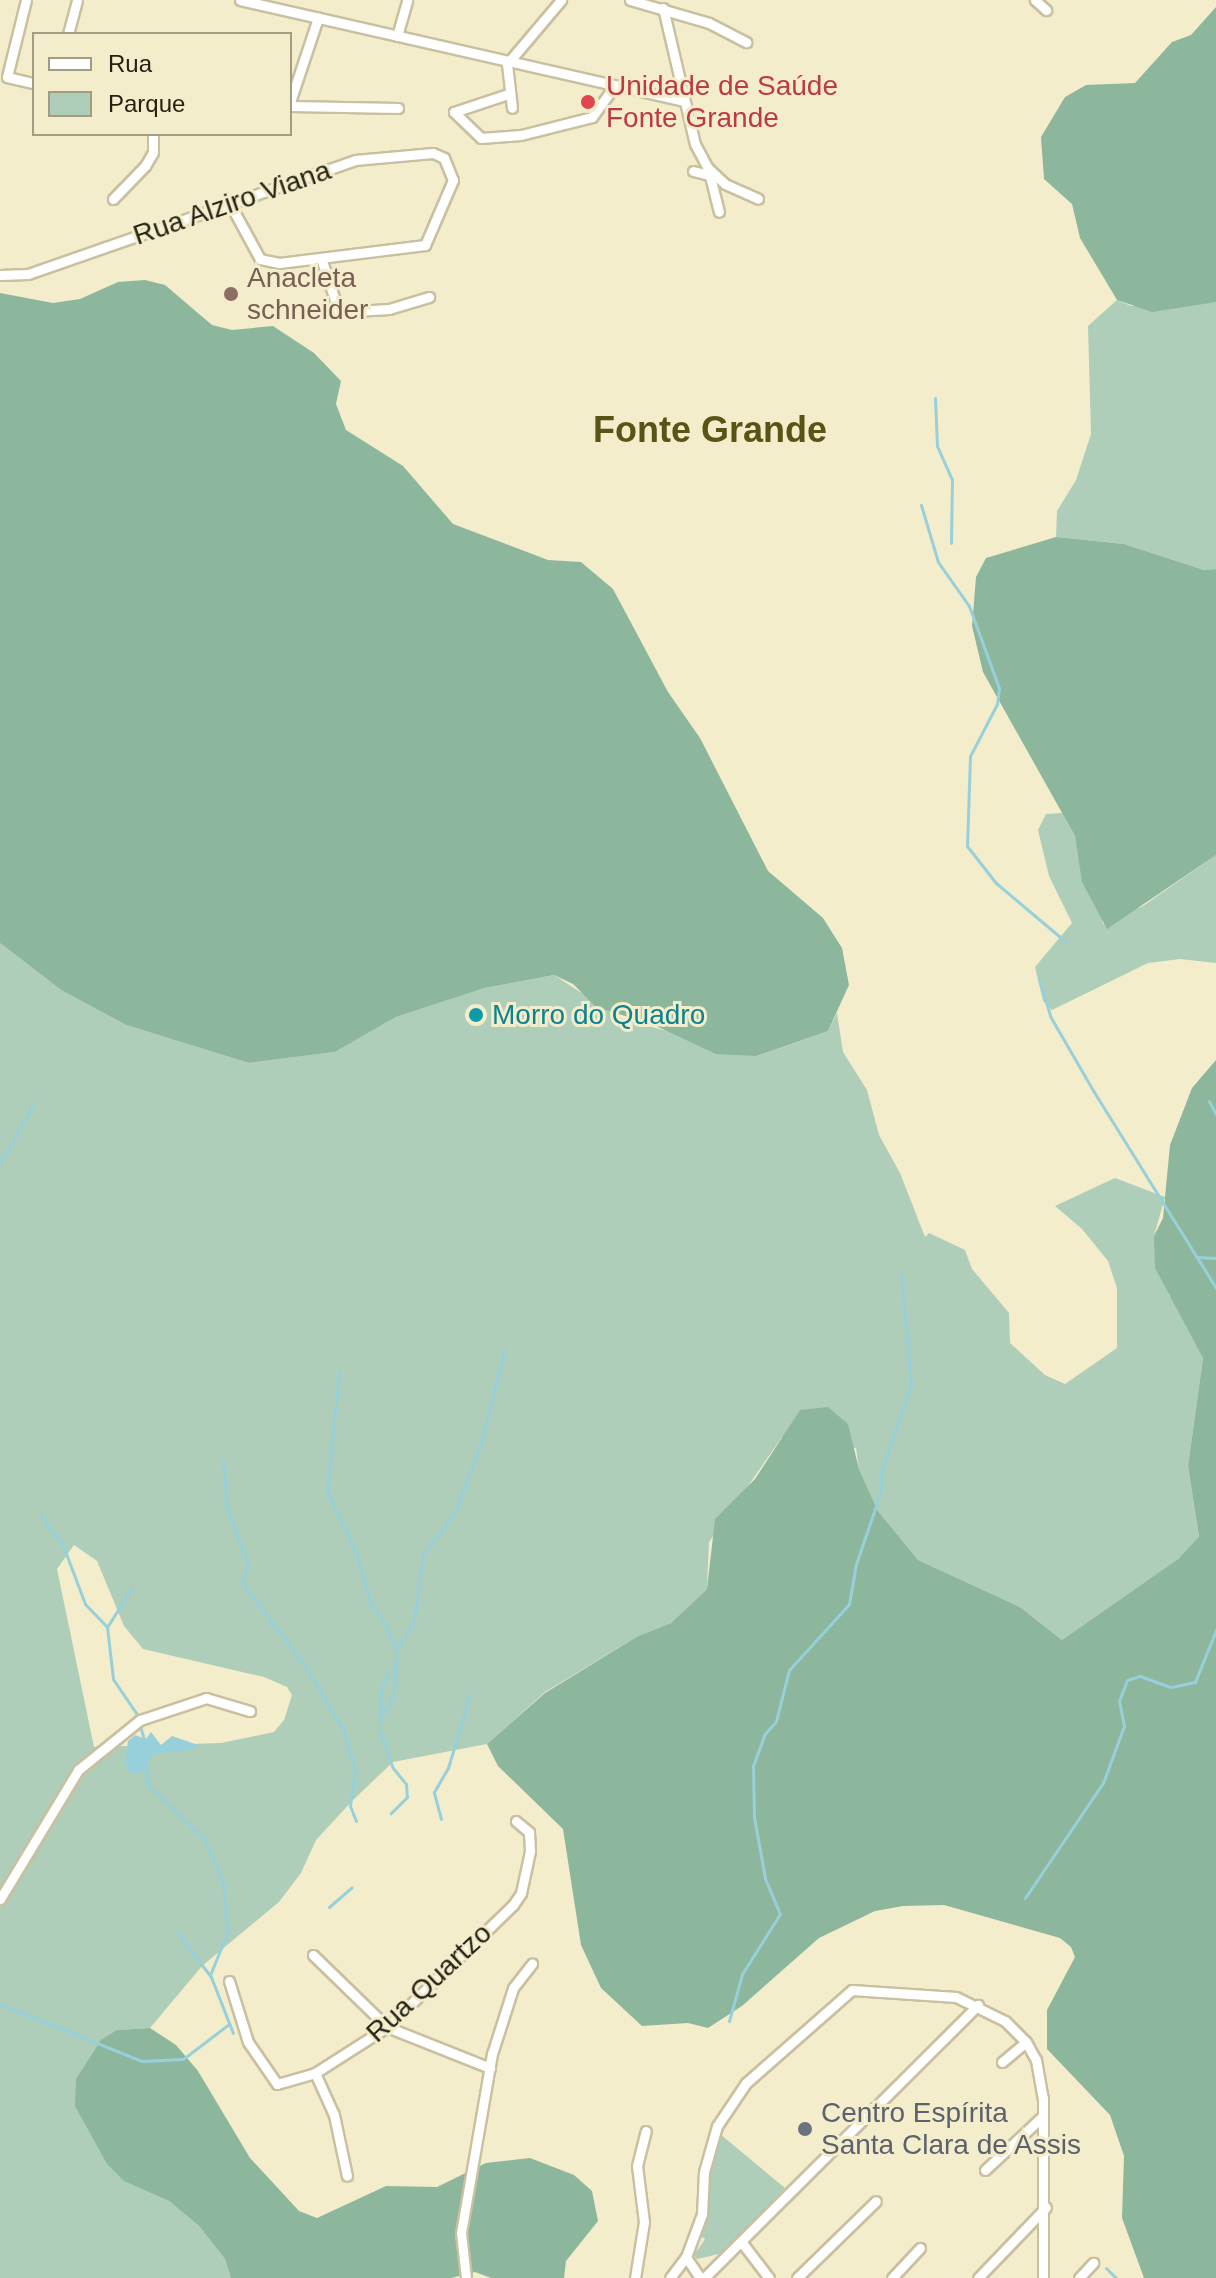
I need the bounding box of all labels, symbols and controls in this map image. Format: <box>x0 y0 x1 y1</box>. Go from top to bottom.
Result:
legend <box>32 32 292 136</box>
text: Rua <box>108 50 152 77</box>
place label: Unidade de Saúde Fonte Grande <box>606 69 838 135</box>
text: Parque <box>108 90 185 117</box>
marker: Unidade de Saúde Fonte Grande <box>577 91 599 113</box>
street label: Rua Alziro Viana <box>128 153 336 253</box>
place label: Anacleta schneider <box>247 261 368 327</box>
marker: Anacleta schneider <box>222 285 240 303</box>
district label: Fonte Grande <box>593 408 827 452</box>
place label: Morro do Quadro <box>492 998 705 1032</box>
marker: Morro do Quadro <box>467 1006 485 1024</box>
street label: Rua Quartzo <box>359 1917 499 2049</box>
place label: Centro Espírita Santa Clara de Assis <box>821 2096 1082 2162</box>
marker: Centro Espírita Santa Clara de Assis <box>796 2120 814 2138</box>

